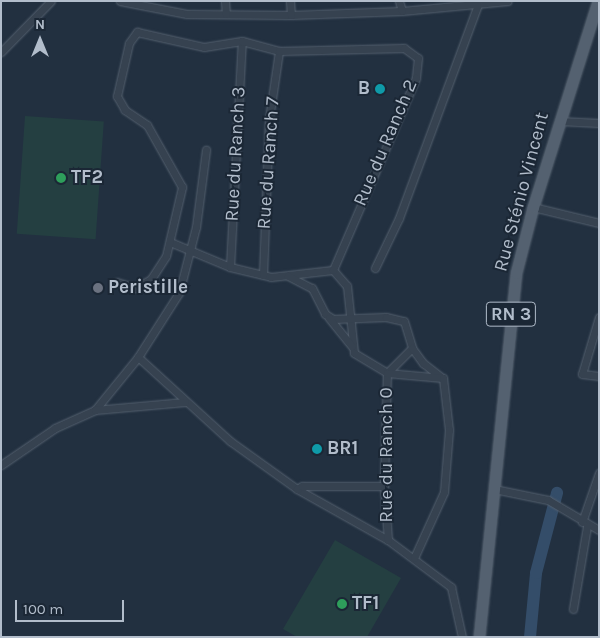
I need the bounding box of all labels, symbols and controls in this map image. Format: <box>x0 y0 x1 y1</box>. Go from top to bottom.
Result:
north arrow <box>15 15 65 65</box>
text: N <box>35 16 45 33</box>
street label: Rue du Ranch 2 <box>349 76 423 210</box>
place label: B <box>358 78 370 100</box>
marker: B <box>374 83 386 95</box>
street label: Rue du Ranch 3 <box>221 86 251 222</box>
street label: Rue du Ranch 7 <box>253 96 285 230</box>
street label: Rue Sténio Vincent <box>490 110 554 274</box>
place label: TF2 <box>71 167 103 189</box>
marker: TF2 <box>55 172 67 184</box>
place label: Peristille <box>108 277 188 299</box>
marker: Peristille <box>92 282 104 294</box>
road number: RN 3 <box>485 298 537 329</box>
street label: Rue du Ranch 0 <box>376 387 398 523</box>
place label: BR1 <box>327 438 358 460</box>
marker: BR1 <box>311 443 323 455</box>
scale bar <box>18 590 126 622</box>
place label: TF1 <box>352 593 379 615</box>
marker: TF1 <box>336 598 348 610</box>
text: 100 m <box>23 600 63 618</box>

